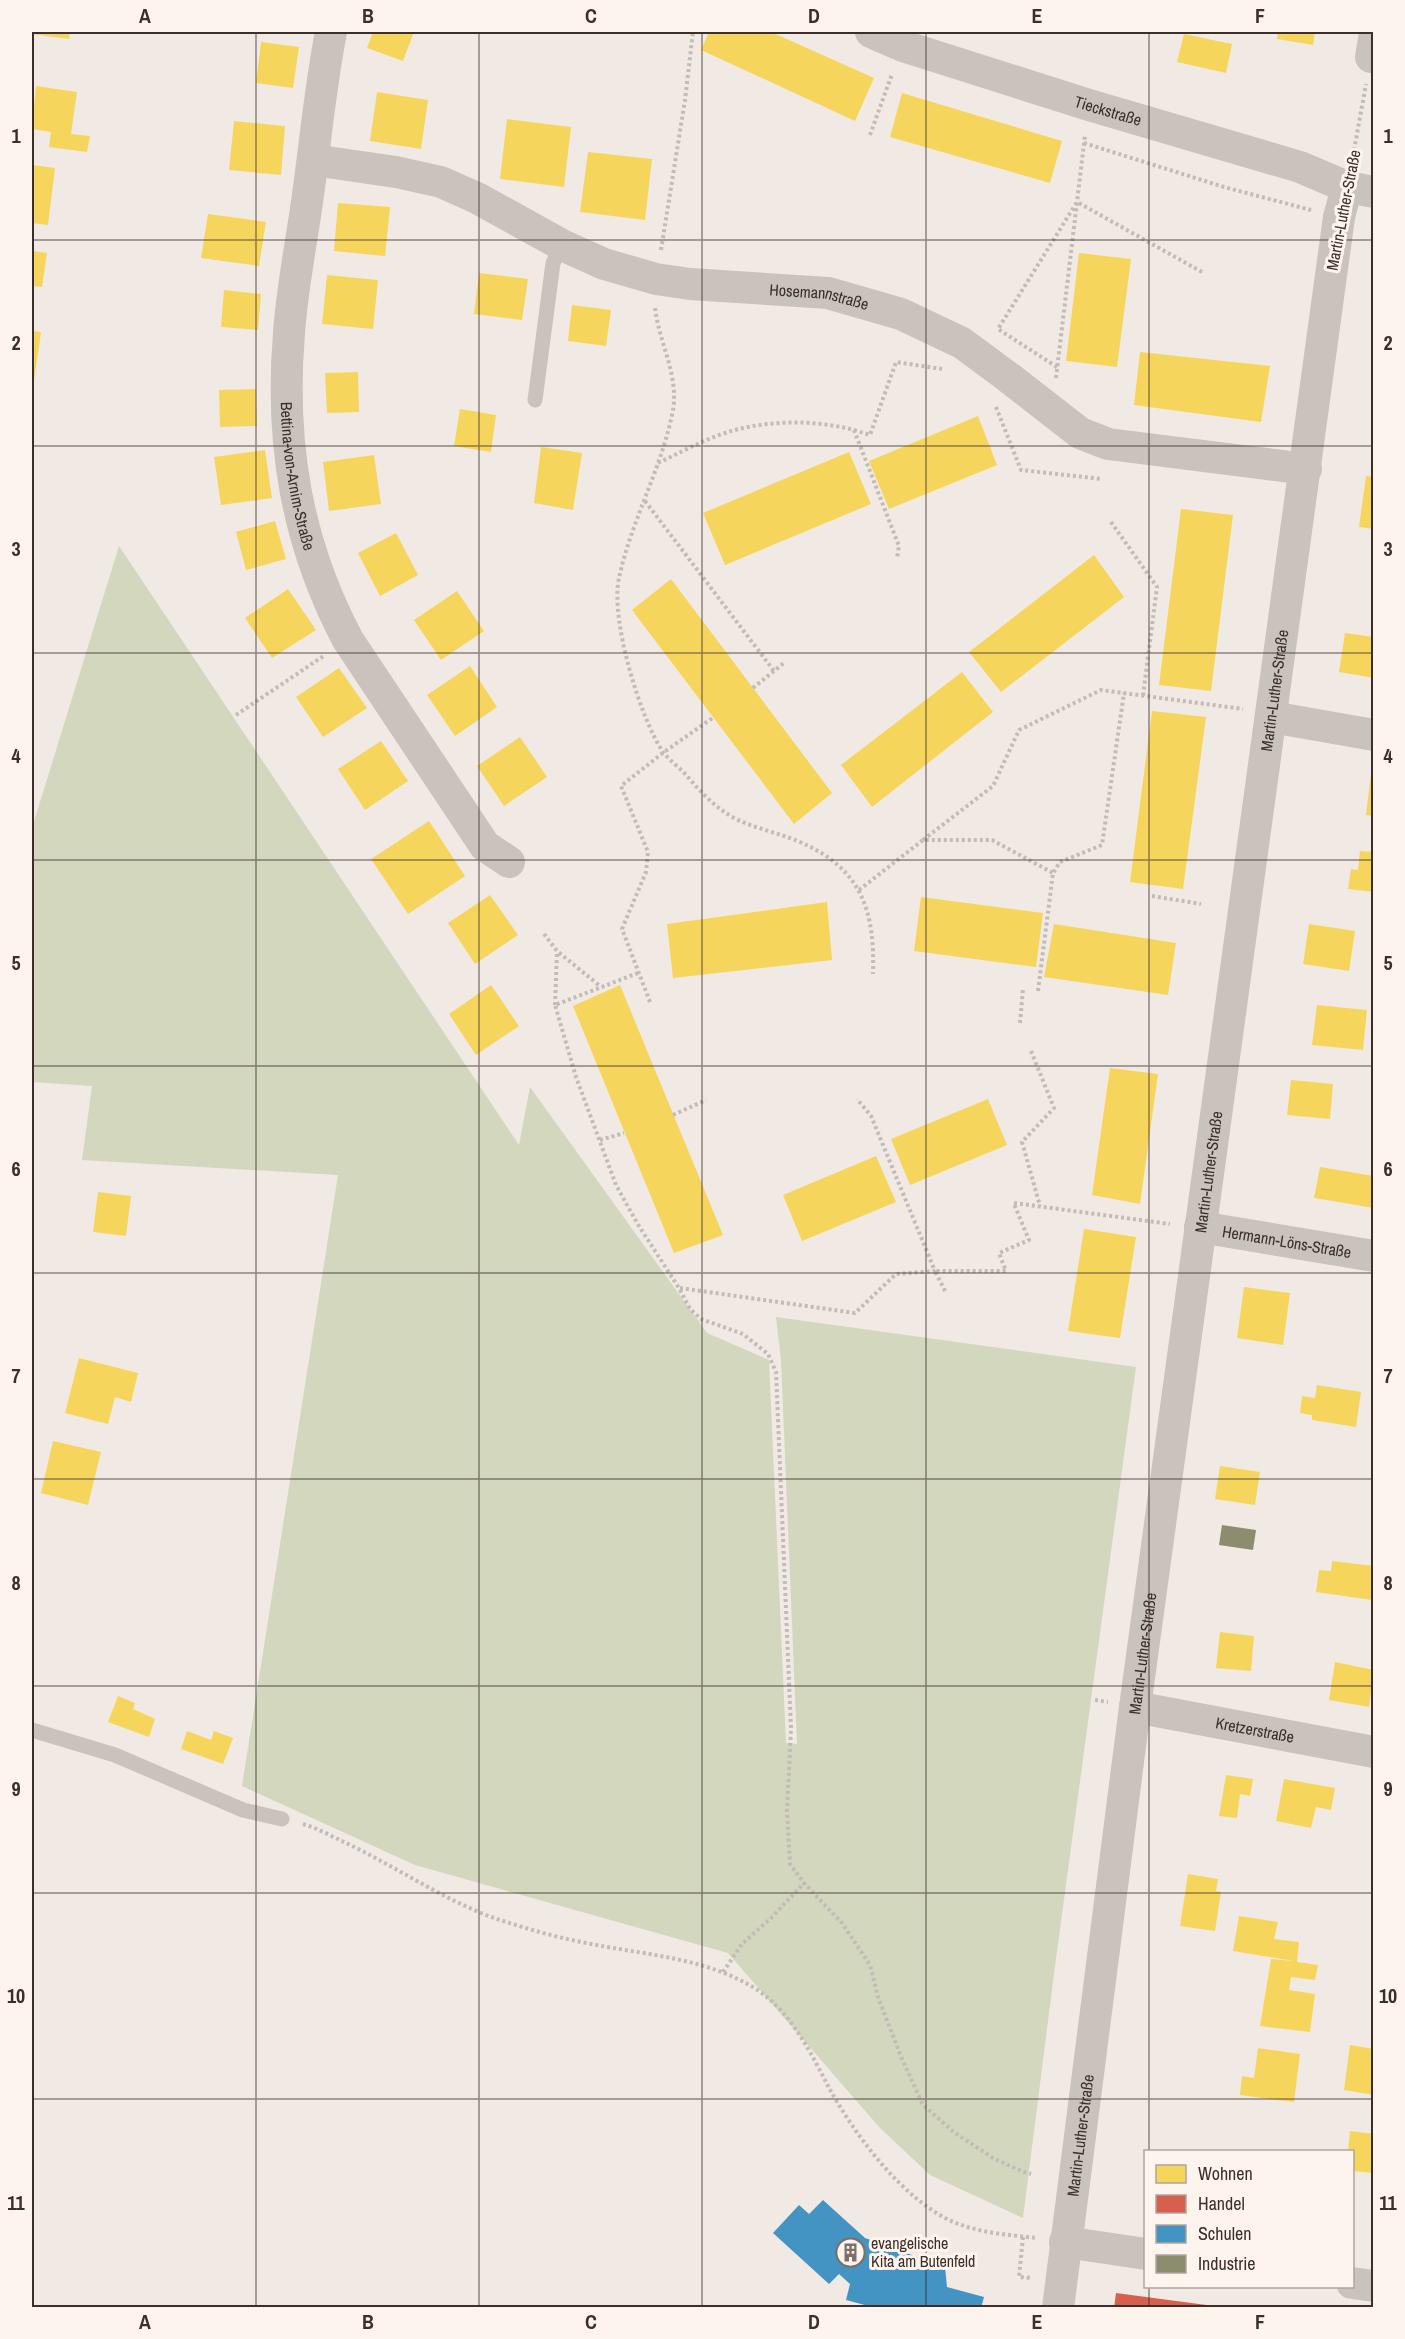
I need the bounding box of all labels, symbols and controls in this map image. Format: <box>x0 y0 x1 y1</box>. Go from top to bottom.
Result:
text: A <box>139 2 151 29</box>
text: B <box>362 2 374 29</box>
text: C <box>585 2 597 29</box>
text: D <box>808 2 820 29</box>
text: E <box>1032 2 1043 29</box>
text: F <box>1255 2 1265 29</box>
street label: Tieckstraße <box>1072 90 1144 131</box>
text: 1 <box>11 122 21 149</box>
text: 1 <box>1383 122 1393 149</box>
street label: Martin-Luther-Straße <box>1321 148 1365 272</box>
street label: Hosemannstraße <box>769 278 871 315</box>
text: 2 <box>11 329 21 356</box>
text: 2 <box>1383 329 1393 356</box>
street label: Bettina-von-Arnim-Straße <box>276 402 321 553</box>
text: 3 <box>11 535 21 562</box>
text: 3 <box>1383 535 1393 562</box>
street label: Martin-Luther-Straße <box>1255 628 1293 753</box>
text: 4 <box>11 742 21 769</box>
text: 4 <box>1383 742 1393 769</box>
text: 5 <box>11 949 21 976</box>
text: 5 <box>1383 949 1393 976</box>
street label: Martin-Luther-Straße <box>1189 1110 1227 1234</box>
text: 6 <box>11 1155 21 1182</box>
text: 6 <box>1383 1155 1393 1182</box>
street label: Hermann-Löns-Straße <box>1221 1220 1353 1263</box>
text: 7 <box>11 1362 21 1389</box>
text: 7 <box>1383 1362 1393 1389</box>
text: 8 <box>11 1569 21 1596</box>
text: 8 <box>1383 1569 1393 1596</box>
street label: Martin-Luther-Straße <box>1123 1591 1162 1716</box>
street label: Kretzerstraße <box>1214 1711 1296 1748</box>
text: 9 <box>11 1775 21 1802</box>
text: 9 <box>1383 1775 1393 1802</box>
text: 10 <box>7 1982 25 2009</box>
text: 10 <box>1379 1982 1397 2009</box>
street label: Martin-Luther-Straße <box>1061 2073 1099 2198</box>
legend <box>1144 2150 1354 2288</box>
text: Wohnen <box>1198 2161 1253 2186</box>
text: 11 <box>7 2189 26 2216</box>
text: 11 <box>1379 2189 1398 2216</box>
text: Handel <box>1198 2191 1245 2216</box>
text: Schulen <box>1198 2221 1251 2246</box>
place label: evangelische Kita am Butenfeld <box>871 2232 975 2272</box>
building icon: evangelische Kita am Butenfeld <box>834 2236 866 2268</box>
text: Industrie <box>1198 2251 1255 2276</box>
text: A <box>139 2308 151 2335</box>
text: B <box>362 2308 374 2335</box>
text: C <box>585 2308 597 2335</box>
text: D <box>808 2308 820 2335</box>
text: E <box>1032 2308 1043 2335</box>
text: F <box>1255 2308 1265 2335</box>

